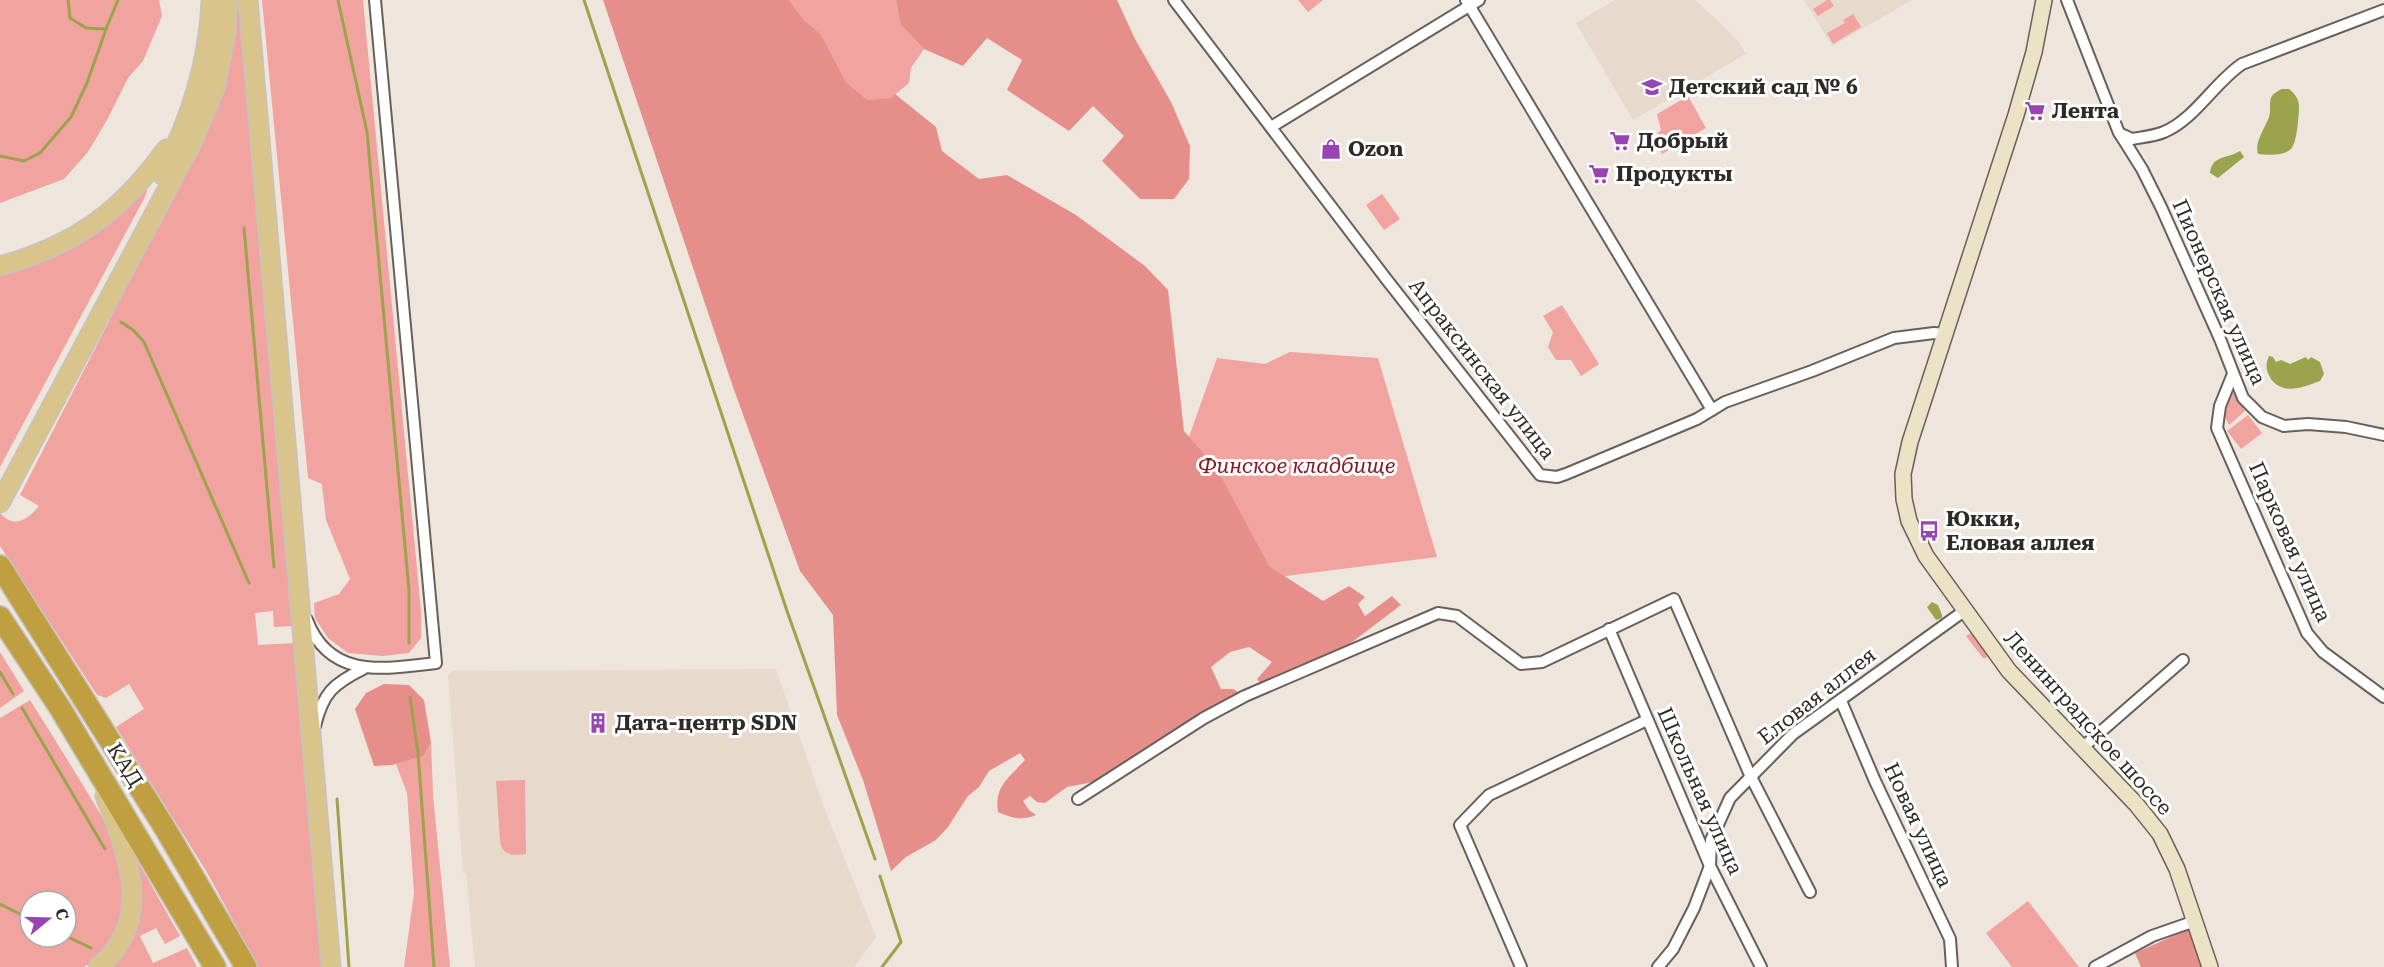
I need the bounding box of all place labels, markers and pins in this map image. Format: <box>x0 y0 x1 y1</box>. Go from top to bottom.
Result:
school or university icon: Детский сад № 6 <box>1640 75 1664 99</box>
place label: Детский сад № 6 <box>1669 75 1858 99</box>
supermarket icon: Лента <box>2023 99 2047 123</box>
place label: Лента <box>2052 99 2120 123</box>
supermarket icon: Добрый <box>1608 129 1632 153</box>
place label: Добрый <box>1637 129 1728 153</box>
shop icon: Ozon <box>1319 137 1343 161</box>
place label: Ozon <box>1348 137 1403 161</box>
supermarket icon: Продукты <box>1587 162 1611 186</box>
place label: Продукты <box>1616 162 1732 186</box>
place label: Юкки, Еловая аллея <box>1946 507 2094 555</box>
bus stop icon: Юкки, Еловая аллея <box>1917 519 1941 543</box>
building icon: Дата-центр SDN <box>586 711 610 735</box>
place label: Дата-центр SDN <box>615 711 797 735</box>

